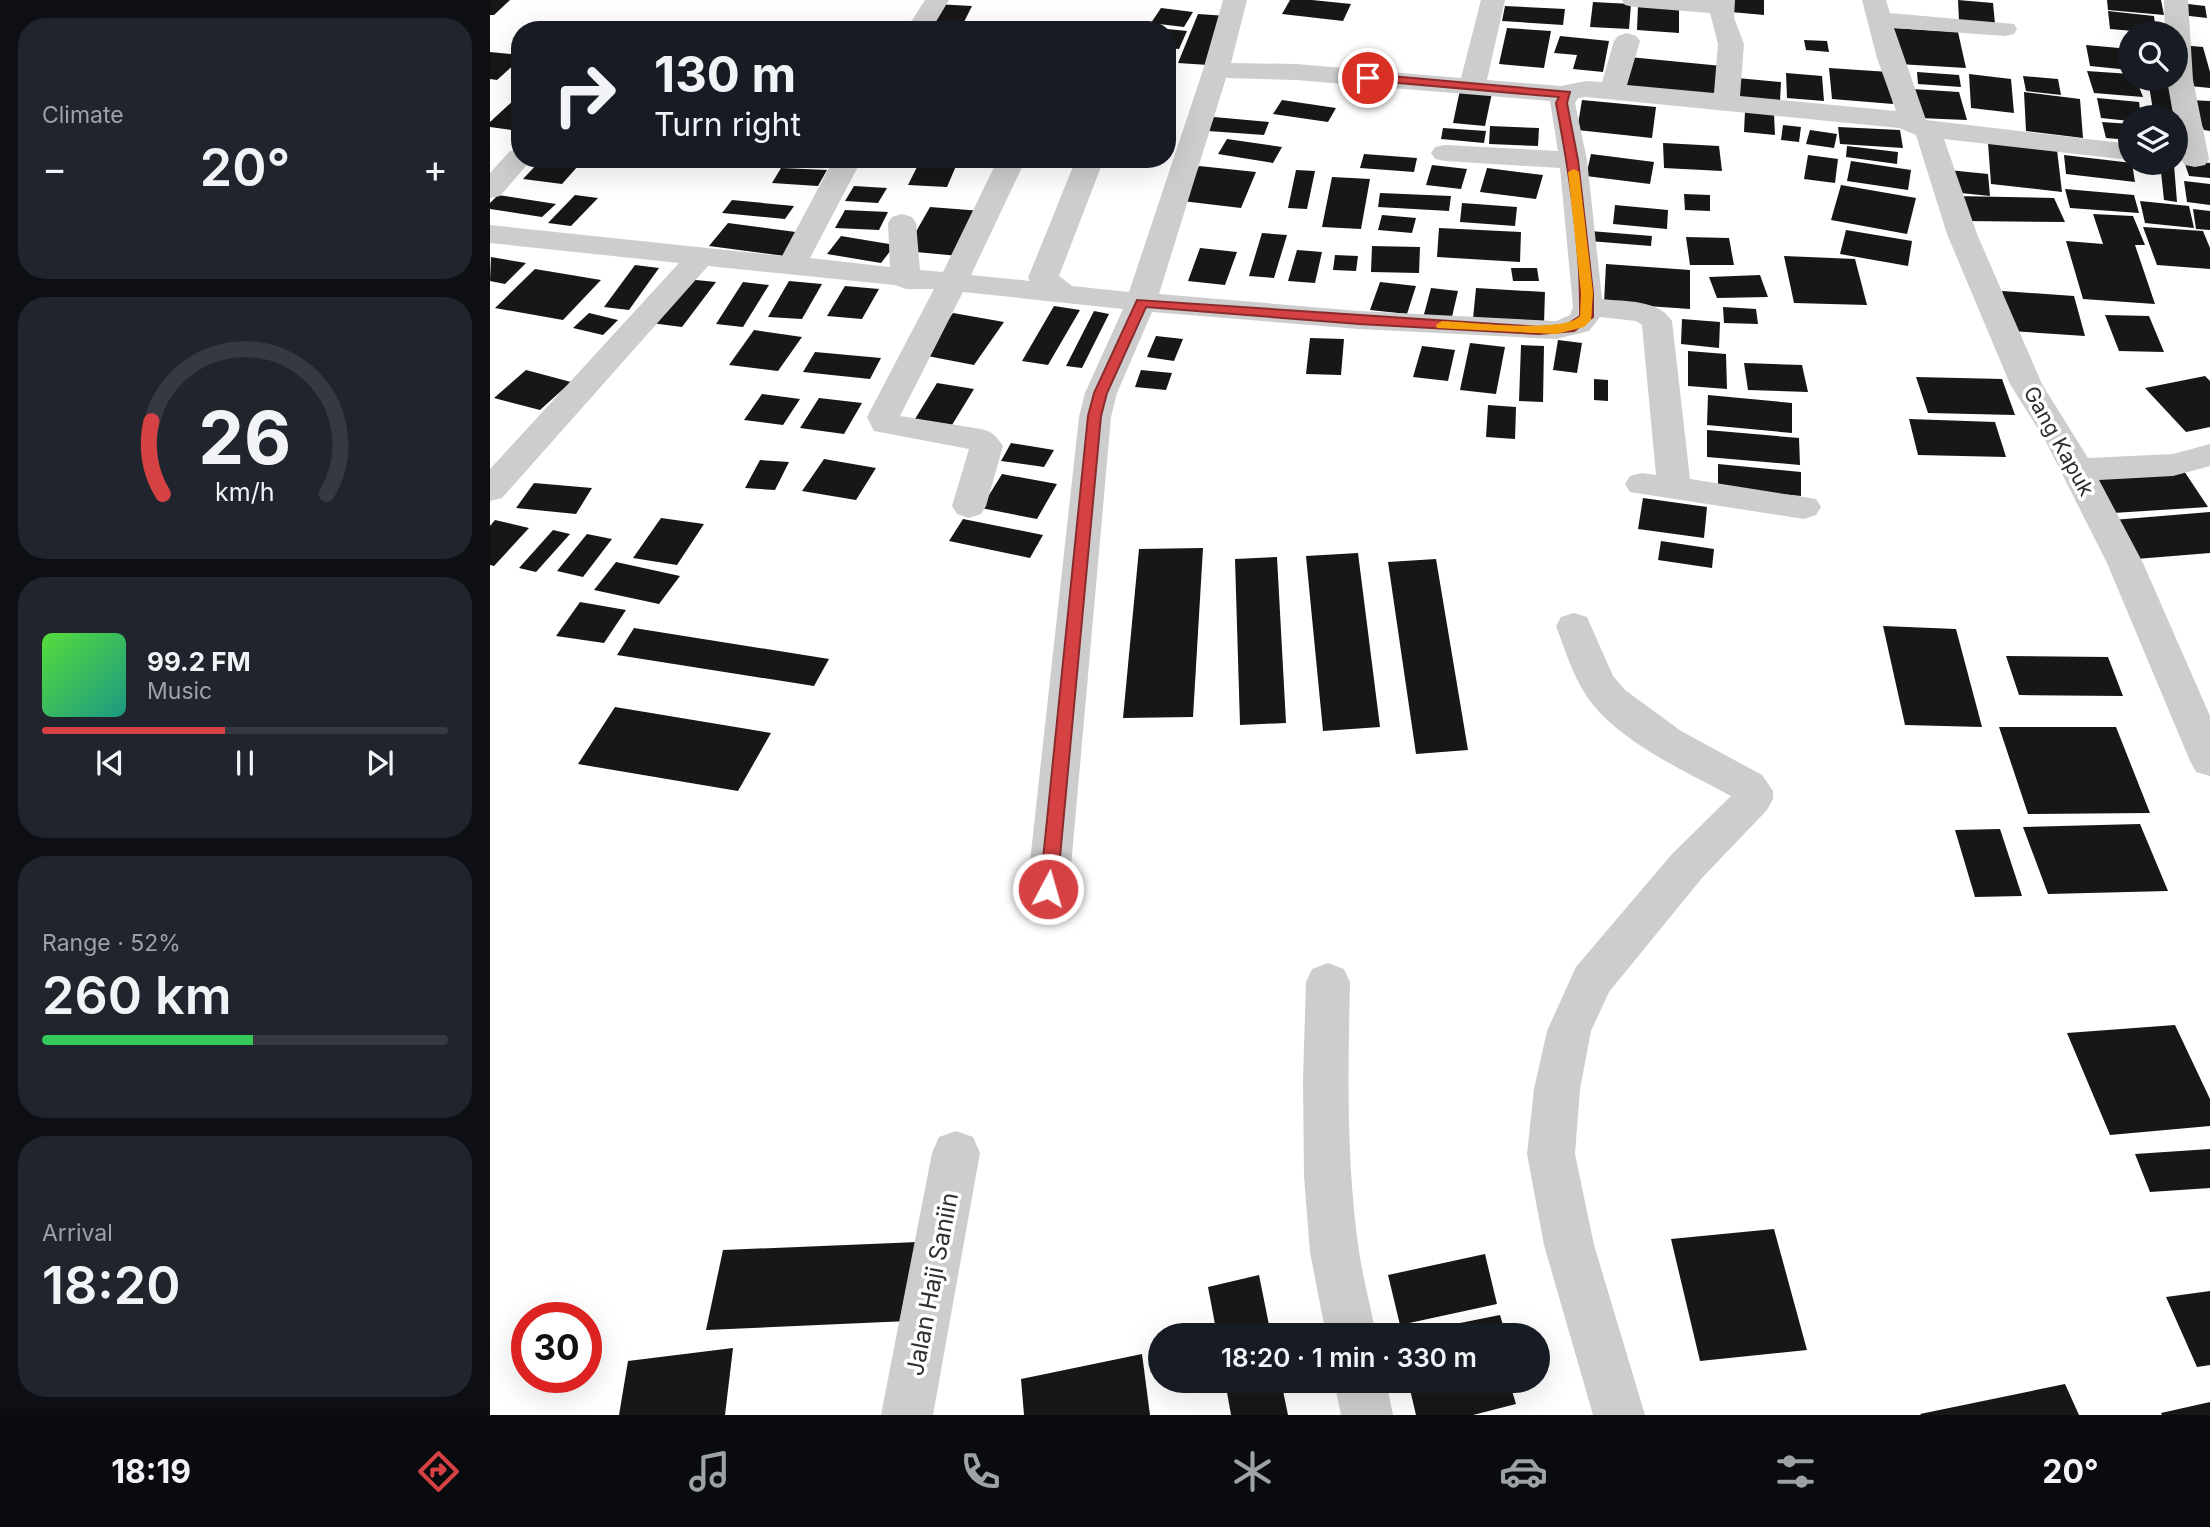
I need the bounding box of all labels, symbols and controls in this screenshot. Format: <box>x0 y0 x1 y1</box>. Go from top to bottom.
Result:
map controls <box>2118 21 2188 175</box>
button: search <box>2118 21 2188 91</box>
text: 130 m <box>654 45 796 104</box>
pin <box>1338 48 1398 108</box>
icon: right <box>539 49 630 140</box>
icon: arrive <box>1349 59 1387 97</box>
text: Climate <box>42 101 124 129</box>
text: Turn right <box>654 105 801 144</box>
button: layers <box>2118 105 2188 175</box>
text: 20° <box>200 136 290 199</box>
text: − <box>42 145 67 191</box>
text: + <box>423 145 448 191</box>
street label: Gang Kapuk <box>2019 382 2100 501</box>
text: 26 <box>198 394 292 483</box>
text: km/h <box>215 477 275 507</box>
text: 99.2 FM <box>147 646 251 677</box>
text: Music <box>147 677 212 705</box>
icon: previous <box>91 744 129 782</box>
icon: pause <box>226 744 264 782</box>
icon: next <box>361 744 399 782</box>
position arrow <box>1011 852 1085 926</box>
text: Range · 52% <box>42 929 181 957</box>
text: 260 km <box>42 964 232 1027</box>
street label: Jalan Haji Saniin <box>900 1190 964 1378</box>
text: Arrival <box>42 1219 113 1247</box>
text: 18:20 <box>42 1254 181 1317</box>
speed limit sign: 30 <box>511 1302 602 1393</box>
text: 18:20 · 1 min · 330 m <box>1221 1342 1477 1373</box>
icon: directions <box>414 1447 463 1496</box>
icon: music <box>685 1447 734 1496</box>
icon: phone <box>956 1447 1005 1496</box>
icon: climate <box>1228 1447 1277 1496</box>
icon: car <box>1499 1447 1548 1496</box>
icon: filters <box>1771 1447 1820 1496</box>
text: 18:19 <box>111 1452 191 1491</box>
text: 20° <box>2042 1452 2099 1491</box>

